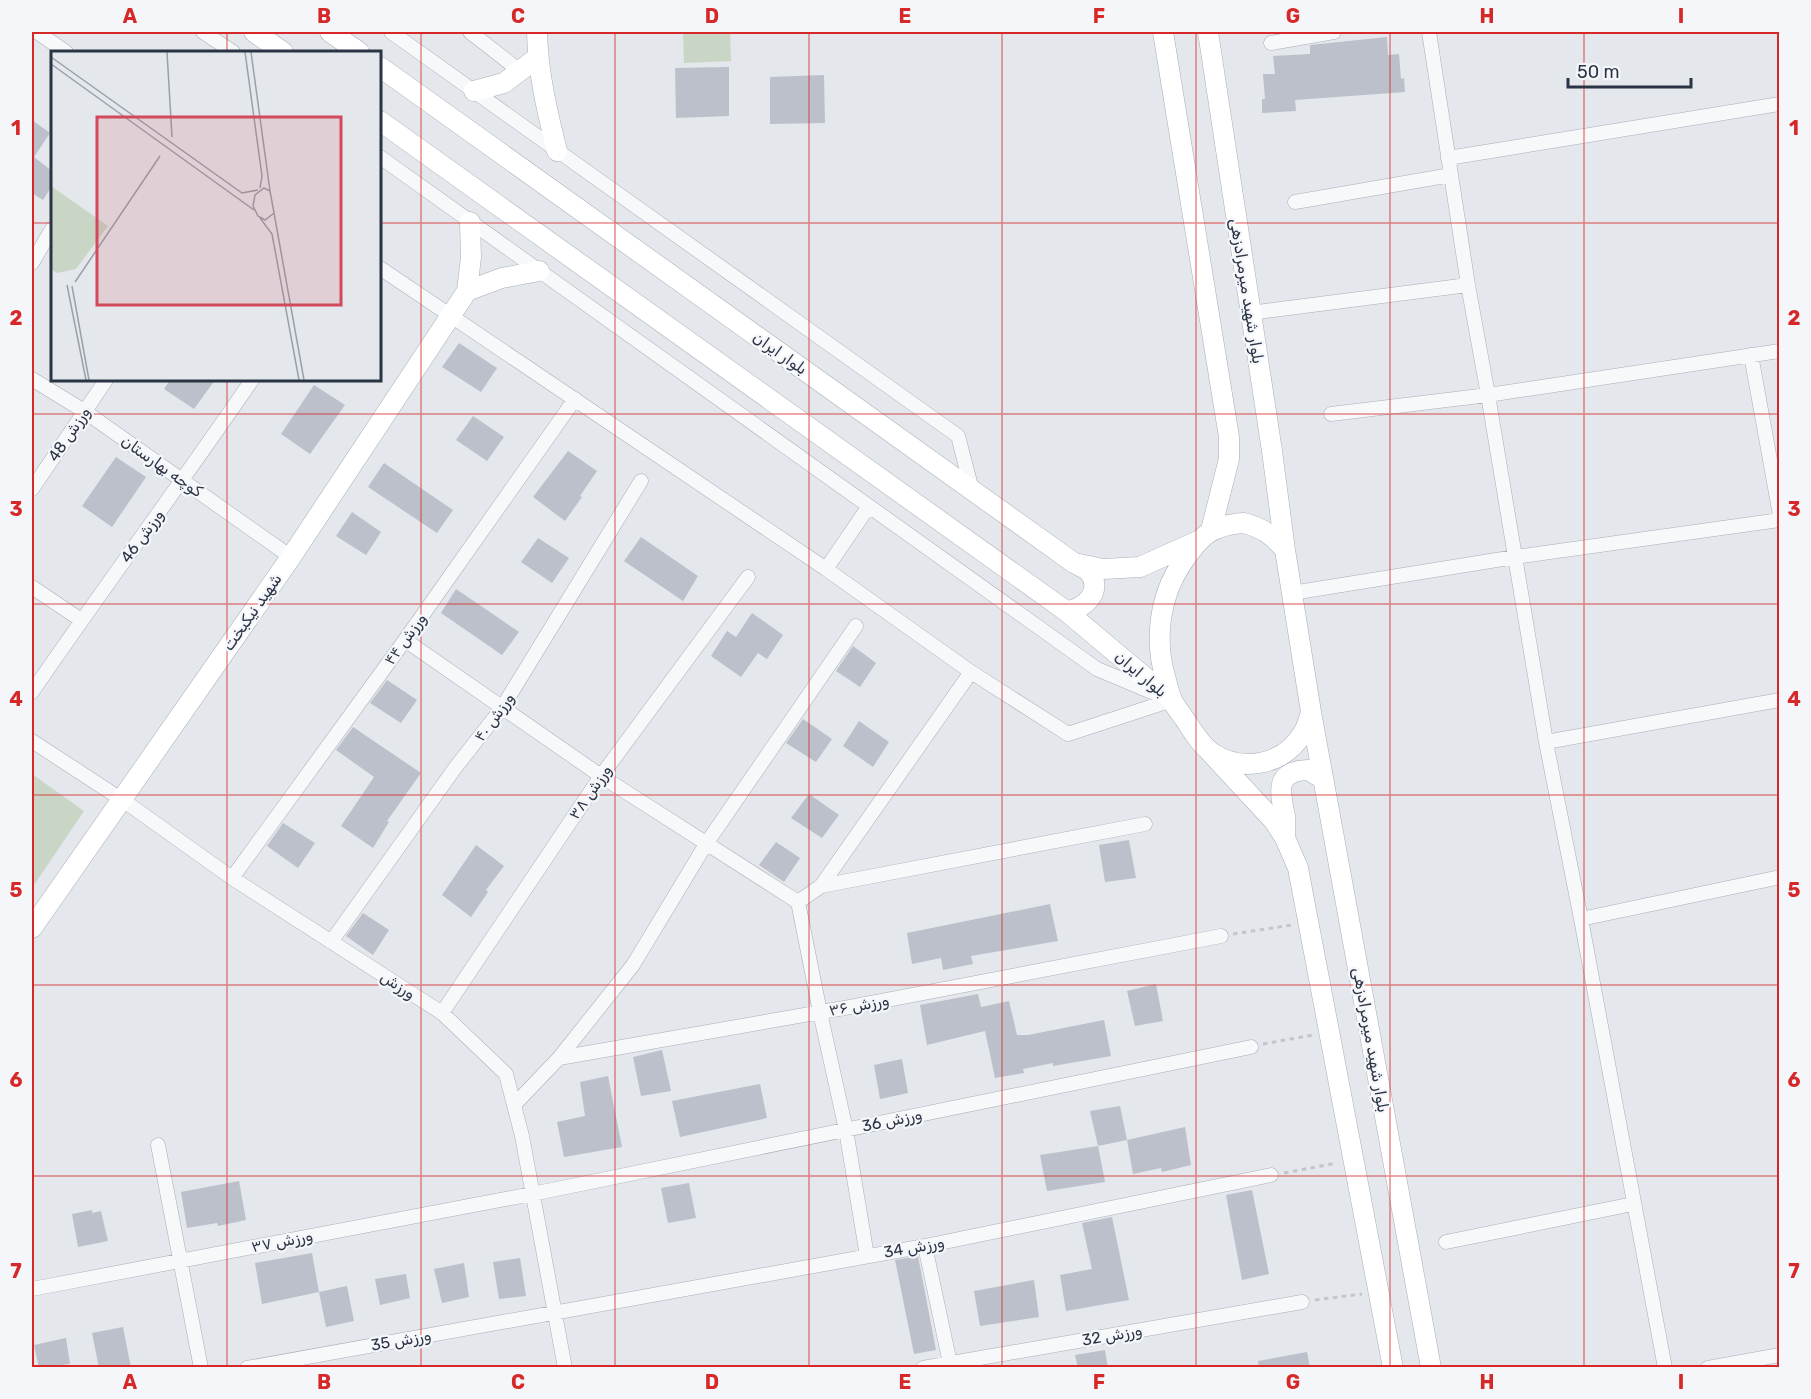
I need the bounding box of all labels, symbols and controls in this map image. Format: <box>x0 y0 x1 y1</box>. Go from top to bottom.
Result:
text: A <box>123 4 138 28</box>
text: B <box>317 4 331 28</box>
text: C <box>511 4 525 28</box>
text: D <box>705 4 719 28</box>
text: E <box>899 4 911 28</box>
text: F <box>1093 4 1105 28</box>
text: G <box>1286 4 1300 28</box>
text: H <box>1480 4 1494 28</box>
text: I <box>1678 4 1684 28</box>
inset map <box>51 51 381 381</box>
scale bar <box>1568 51 1691 89</box>
text: 50 m <box>1577 61 1620 83</box>
text: 1 <box>11 116 21 140</box>
text: 1 <box>1789 116 1799 140</box>
street label: بلوار شهید میرمرادزهی <box>1225 217 1268 365</box>
text: 2 <box>10 306 23 330</box>
text: 2 <box>1788 306 1801 330</box>
street label: بلوار ایران <box>749 327 811 379</box>
street label: ورزش 48 <box>44 403 95 465</box>
street label: کوچه بهارستان <box>117 431 207 502</box>
text: 3 <box>9 497 23 521</box>
text: 3 <box>1787 497 1801 521</box>
street label: ورزش 46 <box>116 506 168 567</box>
street label: شهید نیکبخت <box>218 570 286 655</box>
street label: ورزش ۴۴ <box>380 609 431 669</box>
street label: بلوار ایران <box>1111 647 1171 702</box>
text: 4 <box>9 687 23 711</box>
text: 4 <box>1787 687 1801 711</box>
street label: ورزش ۴۰ <box>470 689 519 746</box>
street label: ورزش ۳۸ <box>564 761 616 823</box>
text: 5 <box>10 878 23 902</box>
text: 5 <box>1788 878 1801 902</box>
street label: بلوار شهید میرمرادزهی <box>1348 966 1393 1114</box>
street label: ورزش <box>376 967 419 1004</box>
street label: ورزش ۳۶ <box>828 990 891 1021</box>
text: 6 <box>9 1068 23 1092</box>
text: 6 <box>1787 1068 1801 1092</box>
street label: ورزش 36 <box>860 1104 924 1137</box>
street label: ورزش ۳۷ <box>250 1226 315 1257</box>
street label: ورزش 34 <box>882 1232 946 1263</box>
text: 7 <box>10 1259 22 1283</box>
text: 7 <box>1788 1259 1800 1283</box>
street label: ورزش 32 <box>1080 1320 1144 1351</box>
street label: ورزش 35 <box>369 1325 433 1356</box>
text: A <box>123 1370 138 1394</box>
text: B <box>317 1370 331 1394</box>
text: C <box>511 1370 525 1394</box>
text: D <box>705 1370 719 1394</box>
text: E <box>899 1370 911 1394</box>
text: F <box>1093 1370 1105 1394</box>
text: G <box>1286 1370 1300 1394</box>
text: H <box>1480 1370 1494 1394</box>
text: I <box>1678 1370 1684 1394</box>

